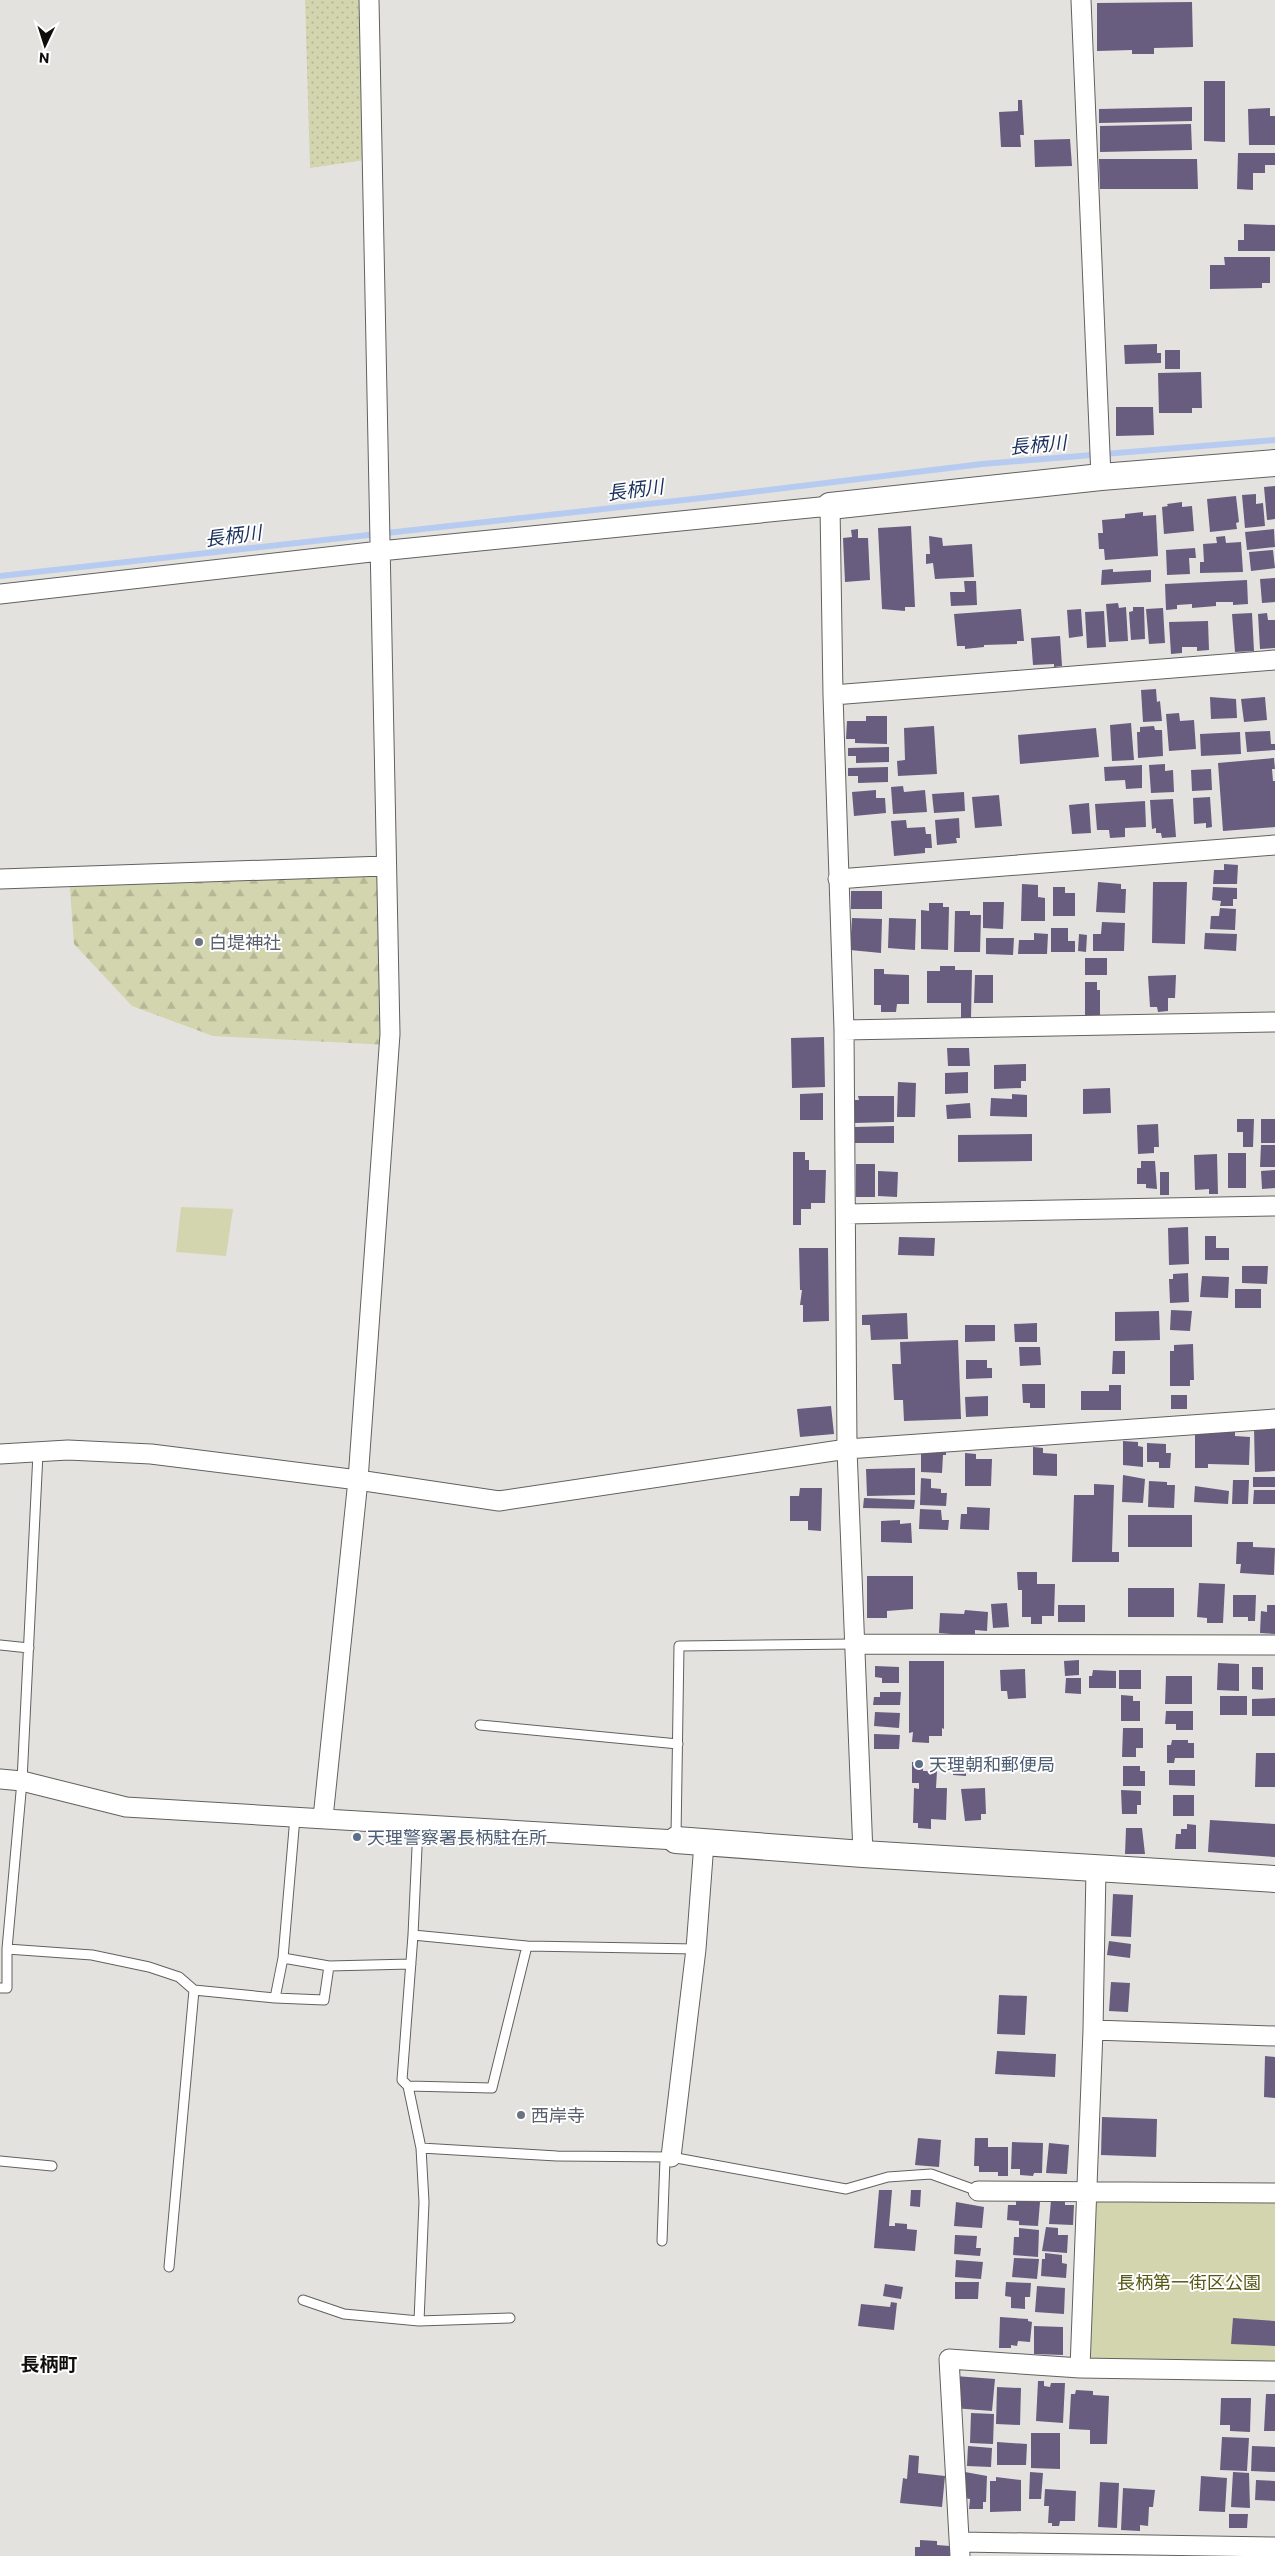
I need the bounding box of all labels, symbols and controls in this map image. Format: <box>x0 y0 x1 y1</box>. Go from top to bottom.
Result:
north arrow <box>20 20 70 70</box>
text: N <box>38 50 50 67</box>
water label: 長柄川 <box>1009 430 1069 458</box>
water label: 長柄川 <box>605 474 667 504</box>
water label: 長柄川 <box>203 520 265 550</box>
place label: 白堤神社 <box>209 931 281 953</box>
marker: 白堤神社 <box>193 936 205 948</box>
place label: 天理朝和郵便局 <box>929 1753 1055 1775</box>
marker: 天理朝和郵便局 <box>913 1758 925 1770</box>
place label: 天理警察署長柄駐在所 <box>367 1826 547 1848</box>
marker: 天理警察署長柄駐在所 <box>351 1831 363 1843</box>
place label: 西岸寺 <box>531 2104 585 2126</box>
marker: 西岸寺 <box>515 2109 527 2121</box>
park label: 長柄第一街区公園 <box>1117 2271 1261 2293</box>
district label: 長柄町 <box>20 2352 78 2375</box>

